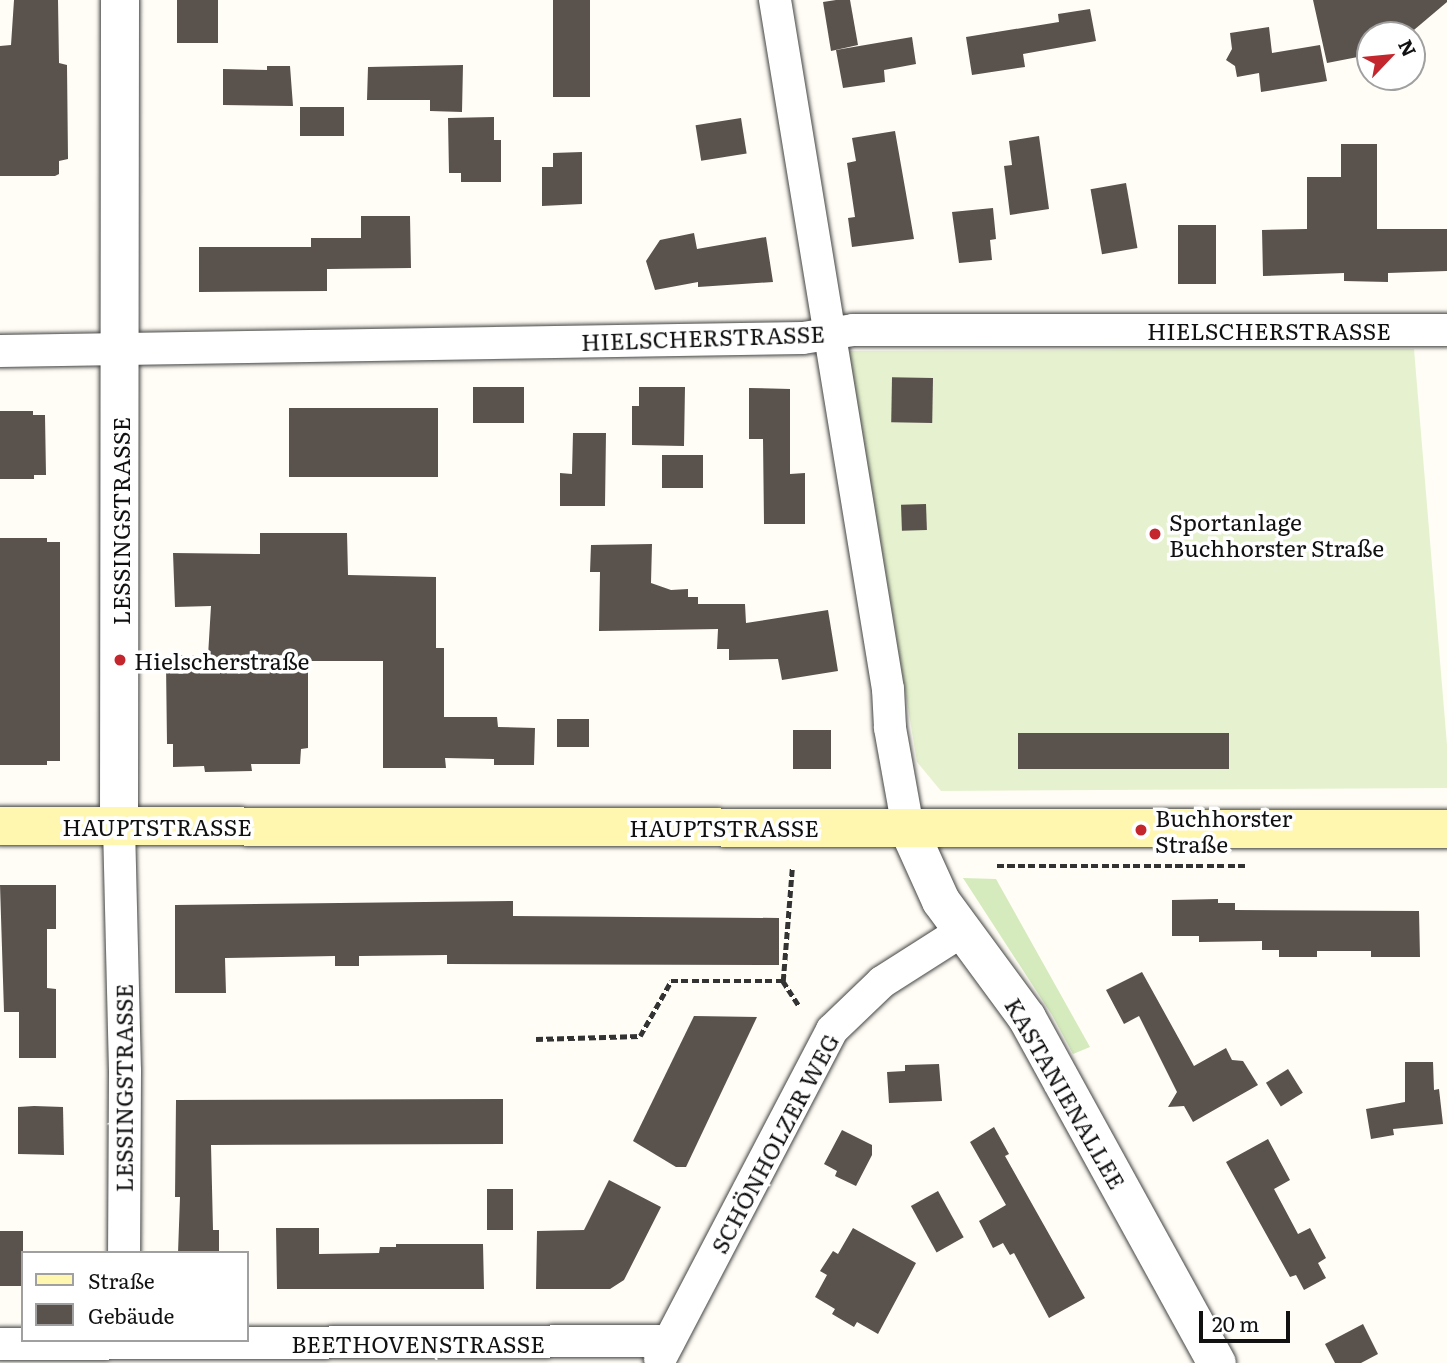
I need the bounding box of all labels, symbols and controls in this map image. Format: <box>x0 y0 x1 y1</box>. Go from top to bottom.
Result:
north arrow <box>1356 21 1426 91</box>
text: N <box>1392 34 1424 61</box>
street label: HIELSCHERSTRASSE <box>1147 316 1391 344</box>
street label: HIELSCHERSTRASSE <box>581 319 825 355</box>
street label: LESSINGSTRASSE <box>106 417 134 625</box>
place label: Sportanlage Buchhorster Straße <box>1169 507 1384 561</box>
marker: Sportanlage Buchhorster Straße <box>1147 526 1163 542</box>
place label: Hielscherstraße <box>134 646 309 674</box>
marker: Hielscherstraße <box>112 652 128 668</box>
place label: Buchhorster Straße <box>1155 803 1292 857</box>
street label: HAUPTSTRASSE <box>62 812 252 840</box>
street label: HAUPTSTRASSE <box>629 813 819 841</box>
marker: Buchhorster Straße <box>1133 822 1149 838</box>
street label: LESSINGSTRASSE <box>109 984 137 1192</box>
street label: KASTANIENALLEE <box>1000 993 1132 1193</box>
street label: SCHÖNHOLZER WEG <box>704 1028 844 1258</box>
legend <box>21 1251 248 1342</box>
text: Straße <box>88 1264 155 1295</box>
scale bar <box>1202 1296 1293 1340</box>
text: Gebäude <box>88 1299 174 1330</box>
text: 20 m <box>1212 1307 1259 1338</box>
street label: BEETHOVENSTRASSE <box>291 1329 545 1357</box>

